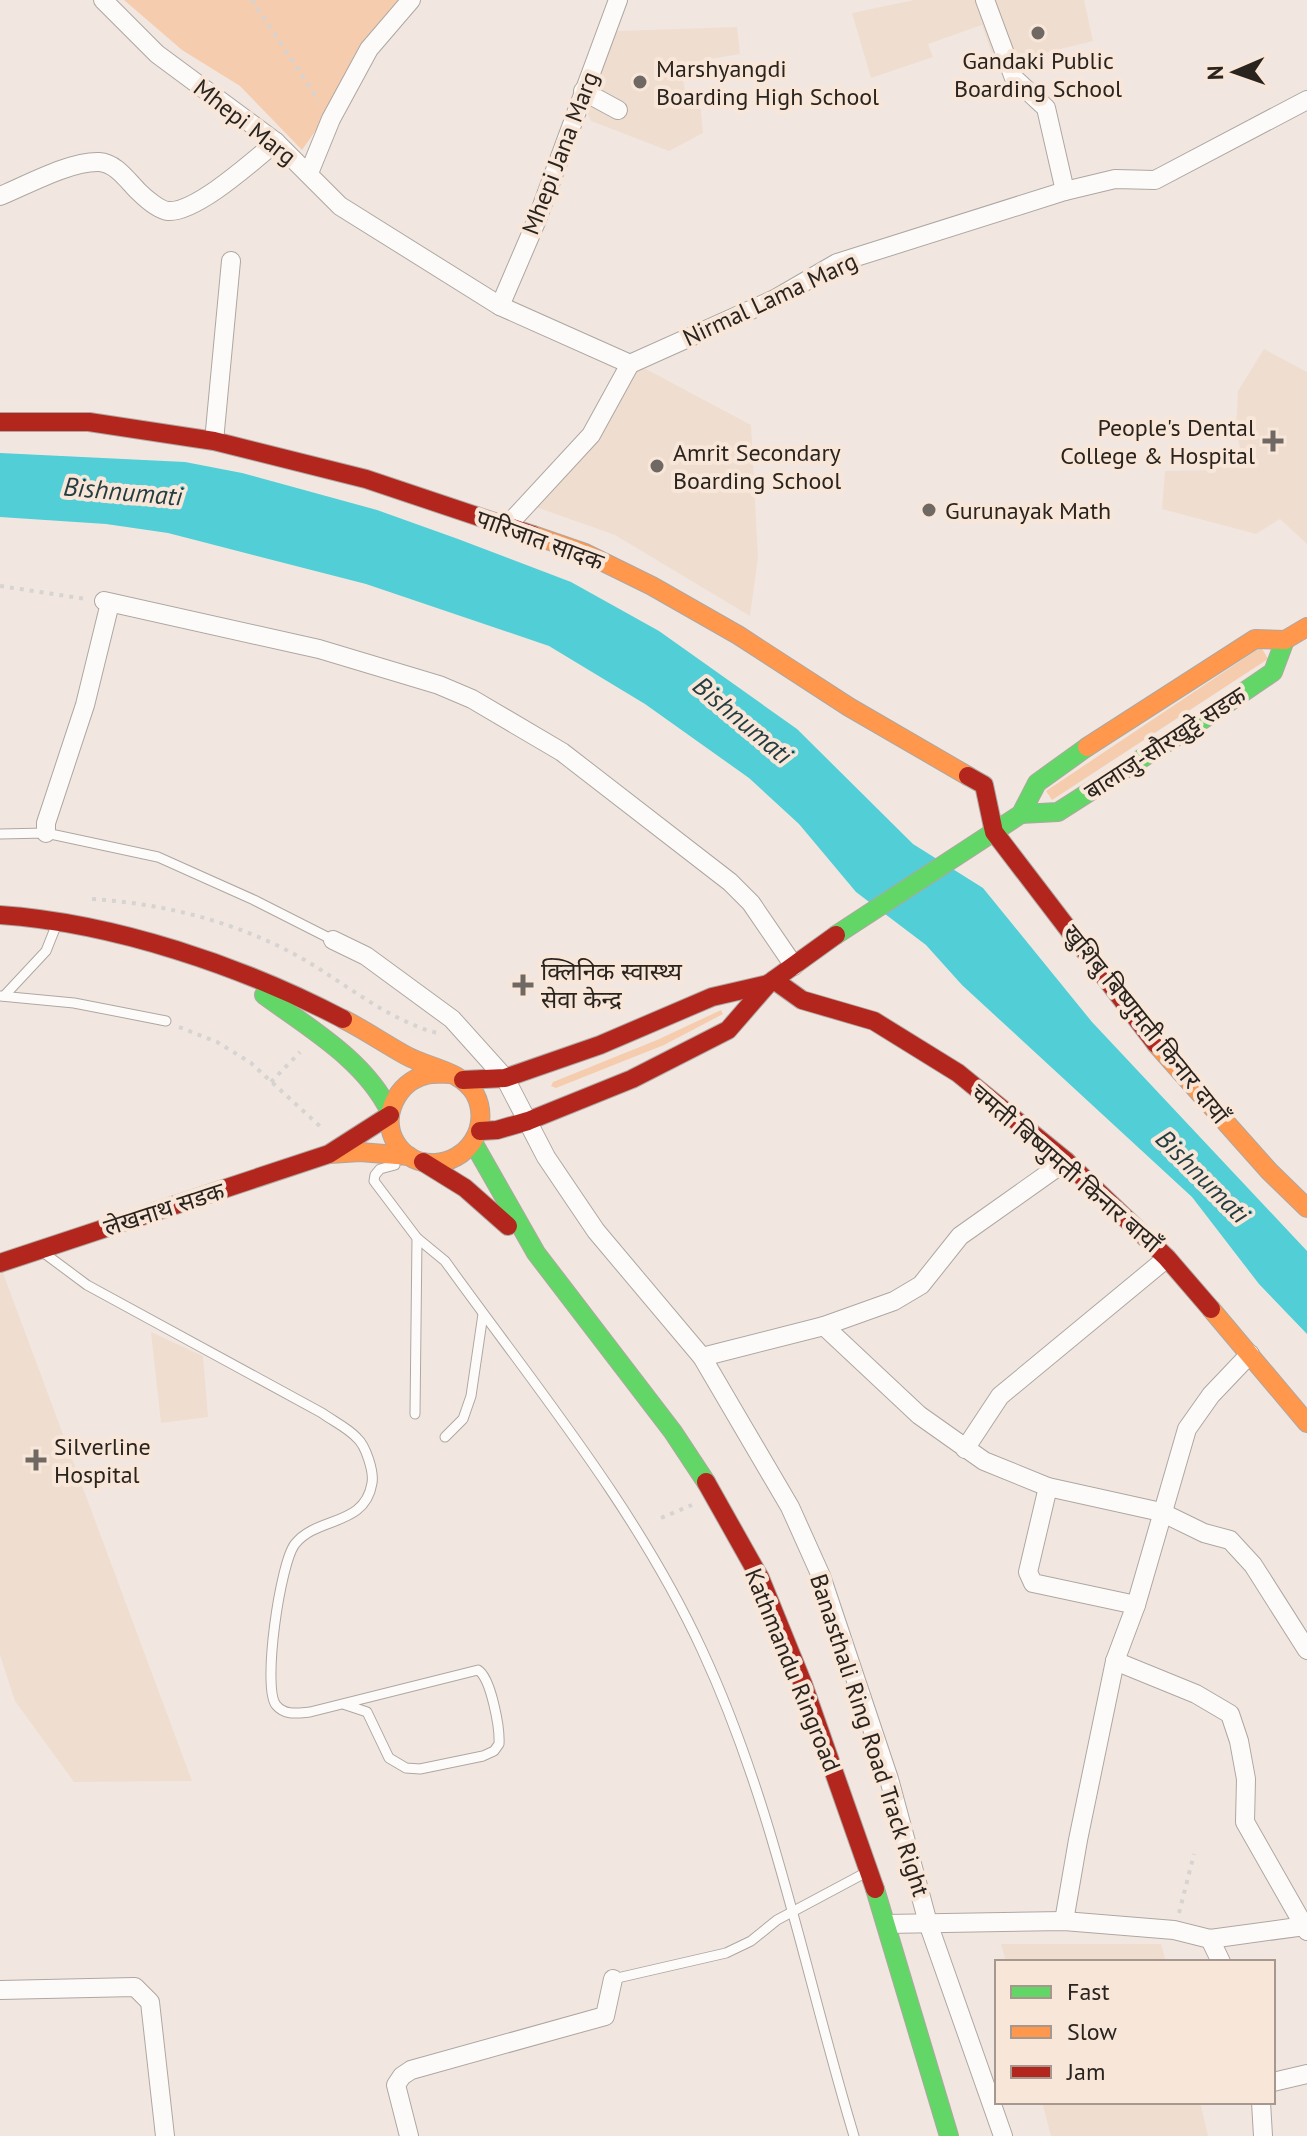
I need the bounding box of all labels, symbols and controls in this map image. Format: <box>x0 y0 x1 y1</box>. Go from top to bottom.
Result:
marker: Gandaki Public Boarding School <box>1029 24 1047 42</box>
north arrow <box>1195 32 1275 112</box>
place label: Gandaki Public Boarding School <box>954 45 1122 104</box>
place label: Marshyangdi Boarding High School <box>656 53 879 112</box>
text: N <box>1201 65 1229 80</box>
street label: Mhepi Jana Marg <box>515 67 605 239</box>
street label: Mhepi Marg <box>187 72 303 172</box>
marker: Marshyangdi Boarding High School <box>631 73 649 91</box>
street label: Nirmal Lama Marg <box>678 245 862 353</box>
place label: People's Dental College & Hospital <box>1060 412 1255 471</box>
marker: People's Dental College & Hospital <box>1262 430 1284 452</box>
place label: Amrit Secondary Boarding School <box>673 437 841 496</box>
marker: Amrit Secondary Boarding School <box>648 457 666 475</box>
water label: Bishnumati <box>62 469 185 513</box>
place label: Gurunayak Math <box>945 495 1111 526</box>
marker: Gurunayak Math <box>920 501 938 519</box>
street label: पारिजात सादक <box>472 503 609 578</box>
water label: Bishnumati <box>687 669 800 772</box>
street label: बालाजु-सौरखुट्टे सडक <box>1078 679 1252 807</box>
street label: खुशिबु बिष्णुमती किनार दायाँ <box>1056 918 1237 1131</box>
place label: क्लिनिक स्वास्थ्य सेवा केन्द्र <box>541 956 683 1015</box>
marker: क्लिनिक स्वास्थ्य सेवा केन्द्र <box>512 974 534 996</box>
street label: चमती बिष्णुमती किनार बायाँ <box>965 1077 1169 1260</box>
water label: Bishnumati <box>1149 1122 1258 1231</box>
street label: लेखनाथ सडक <box>100 1175 229 1243</box>
place label: Silverline Hospital <box>54 1431 151 1490</box>
marker: Silverline Hospital <box>25 1449 47 1471</box>
street label: Kathmandu Ringroad <box>738 1564 848 1776</box>
street label: Banasthali Ring Road Track Right <box>803 1570 937 1900</box>
legend <box>995 1960 1275 2104</box>
text: Fast <box>1067 1976 1110 2007</box>
text: Slow <box>1067 2016 1117 2047</box>
text: Jam <box>1066 2056 1105 2087</box>

